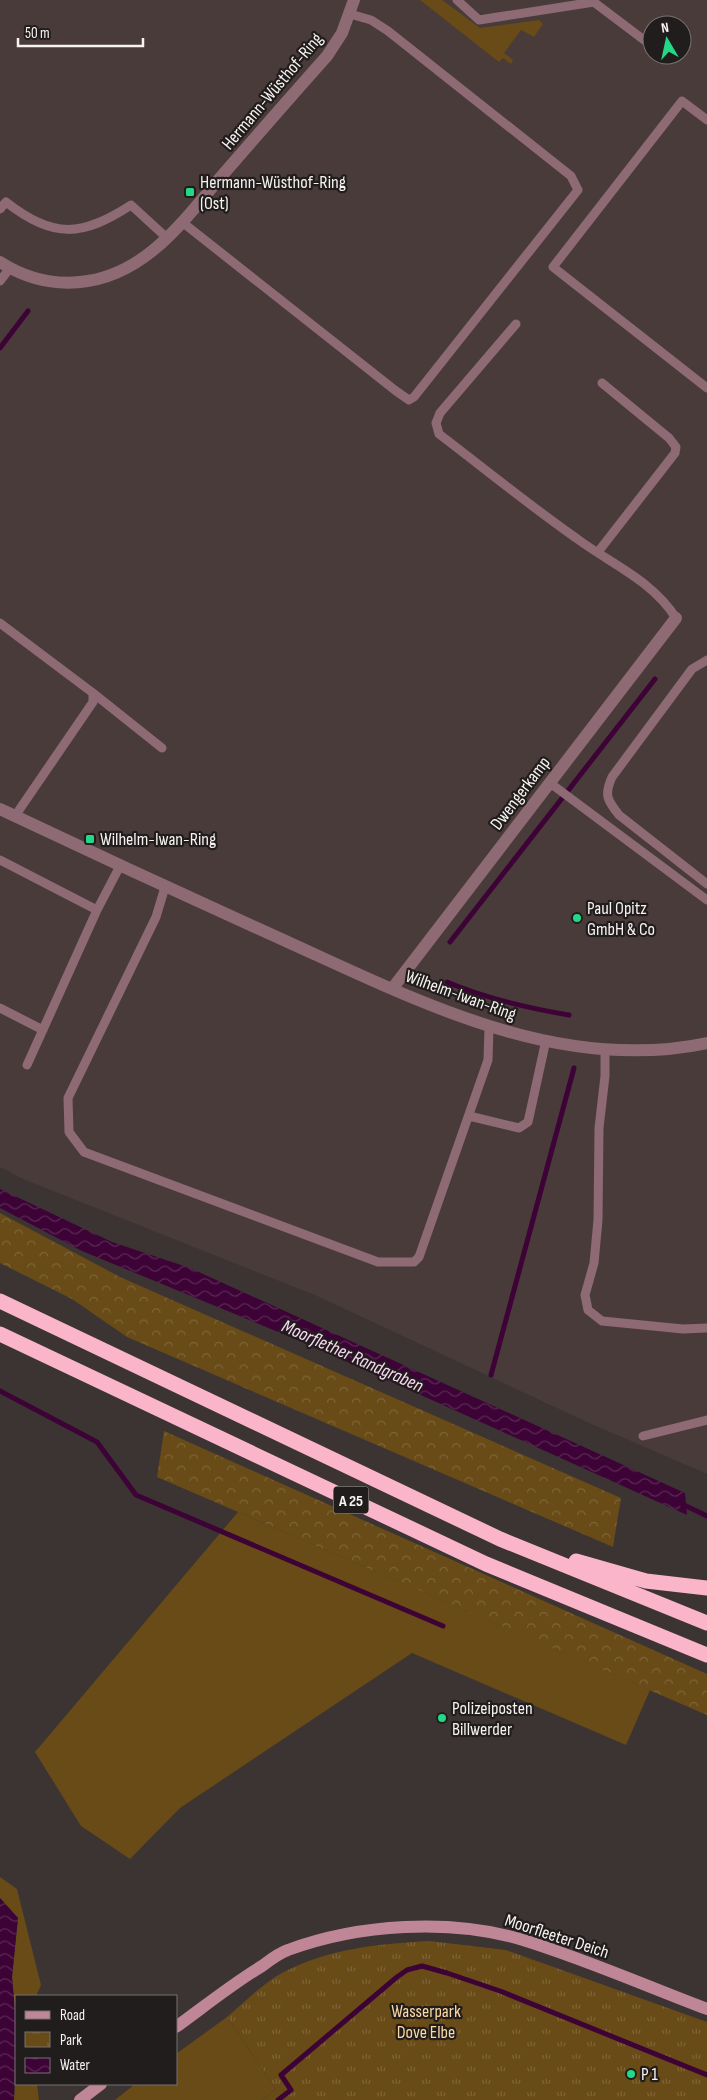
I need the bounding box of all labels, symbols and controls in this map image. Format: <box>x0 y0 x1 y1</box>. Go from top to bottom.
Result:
scale bar <box>18 15 142 47</box>
north arrow <box>642 15 692 65</box>
text: N <box>660 19 670 37</box>
text: 50 m <box>25 24 50 43</box>
street label: Hermann-Wüsthof-Ring <box>217 29 327 154</box>
place label: Hermann-Wüsthof-Ring (Ost) <box>200 172 346 214</box>
marker: Hermann-Wüsthof-Ring (Ost) <box>184 186 196 198</box>
street label: Dwengerkamp <box>486 753 555 834</box>
place label: Wilhelm-Iwan-Ring <box>100 829 216 850</box>
marker: Wilhelm-Iwan-Ring <box>84 833 96 845</box>
place label: Paul Opitz GmbH & Co <box>587 898 655 940</box>
marker: Paul Opitz GmbH & Co <box>571 912 583 924</box>
street label: Wilhelm-Iwan-Ring <box>403 966 519 1025</box>
water label: Moorflether Randgraben <box>278 1315 427 1398</box>
road number: A 25 <box>334 1486 368 1514</box>
place label: Polizeiposten Billwerder <box>452 1698 533 1740</box>
marker: Polizeiposten Billwerder <box>436 1712 448 1724</box>
street label: Moorfleeter Deich <box>502 1910 612 1963</box>
legend <box>15 1995 178 2085</box>
park label: Wasserpark Dove Elbe <box>391 2001 461 2043</box>
text: Road <box>60 2006 85 2025</box>
text: Park <box>60 2031 82 2050</box>
text: Water <box>60 2056 91 2075</box>
place label: P 1 <box>641 2064 658 2085</box>
marker: P 1 <box>625 2068 637 2080</box>

